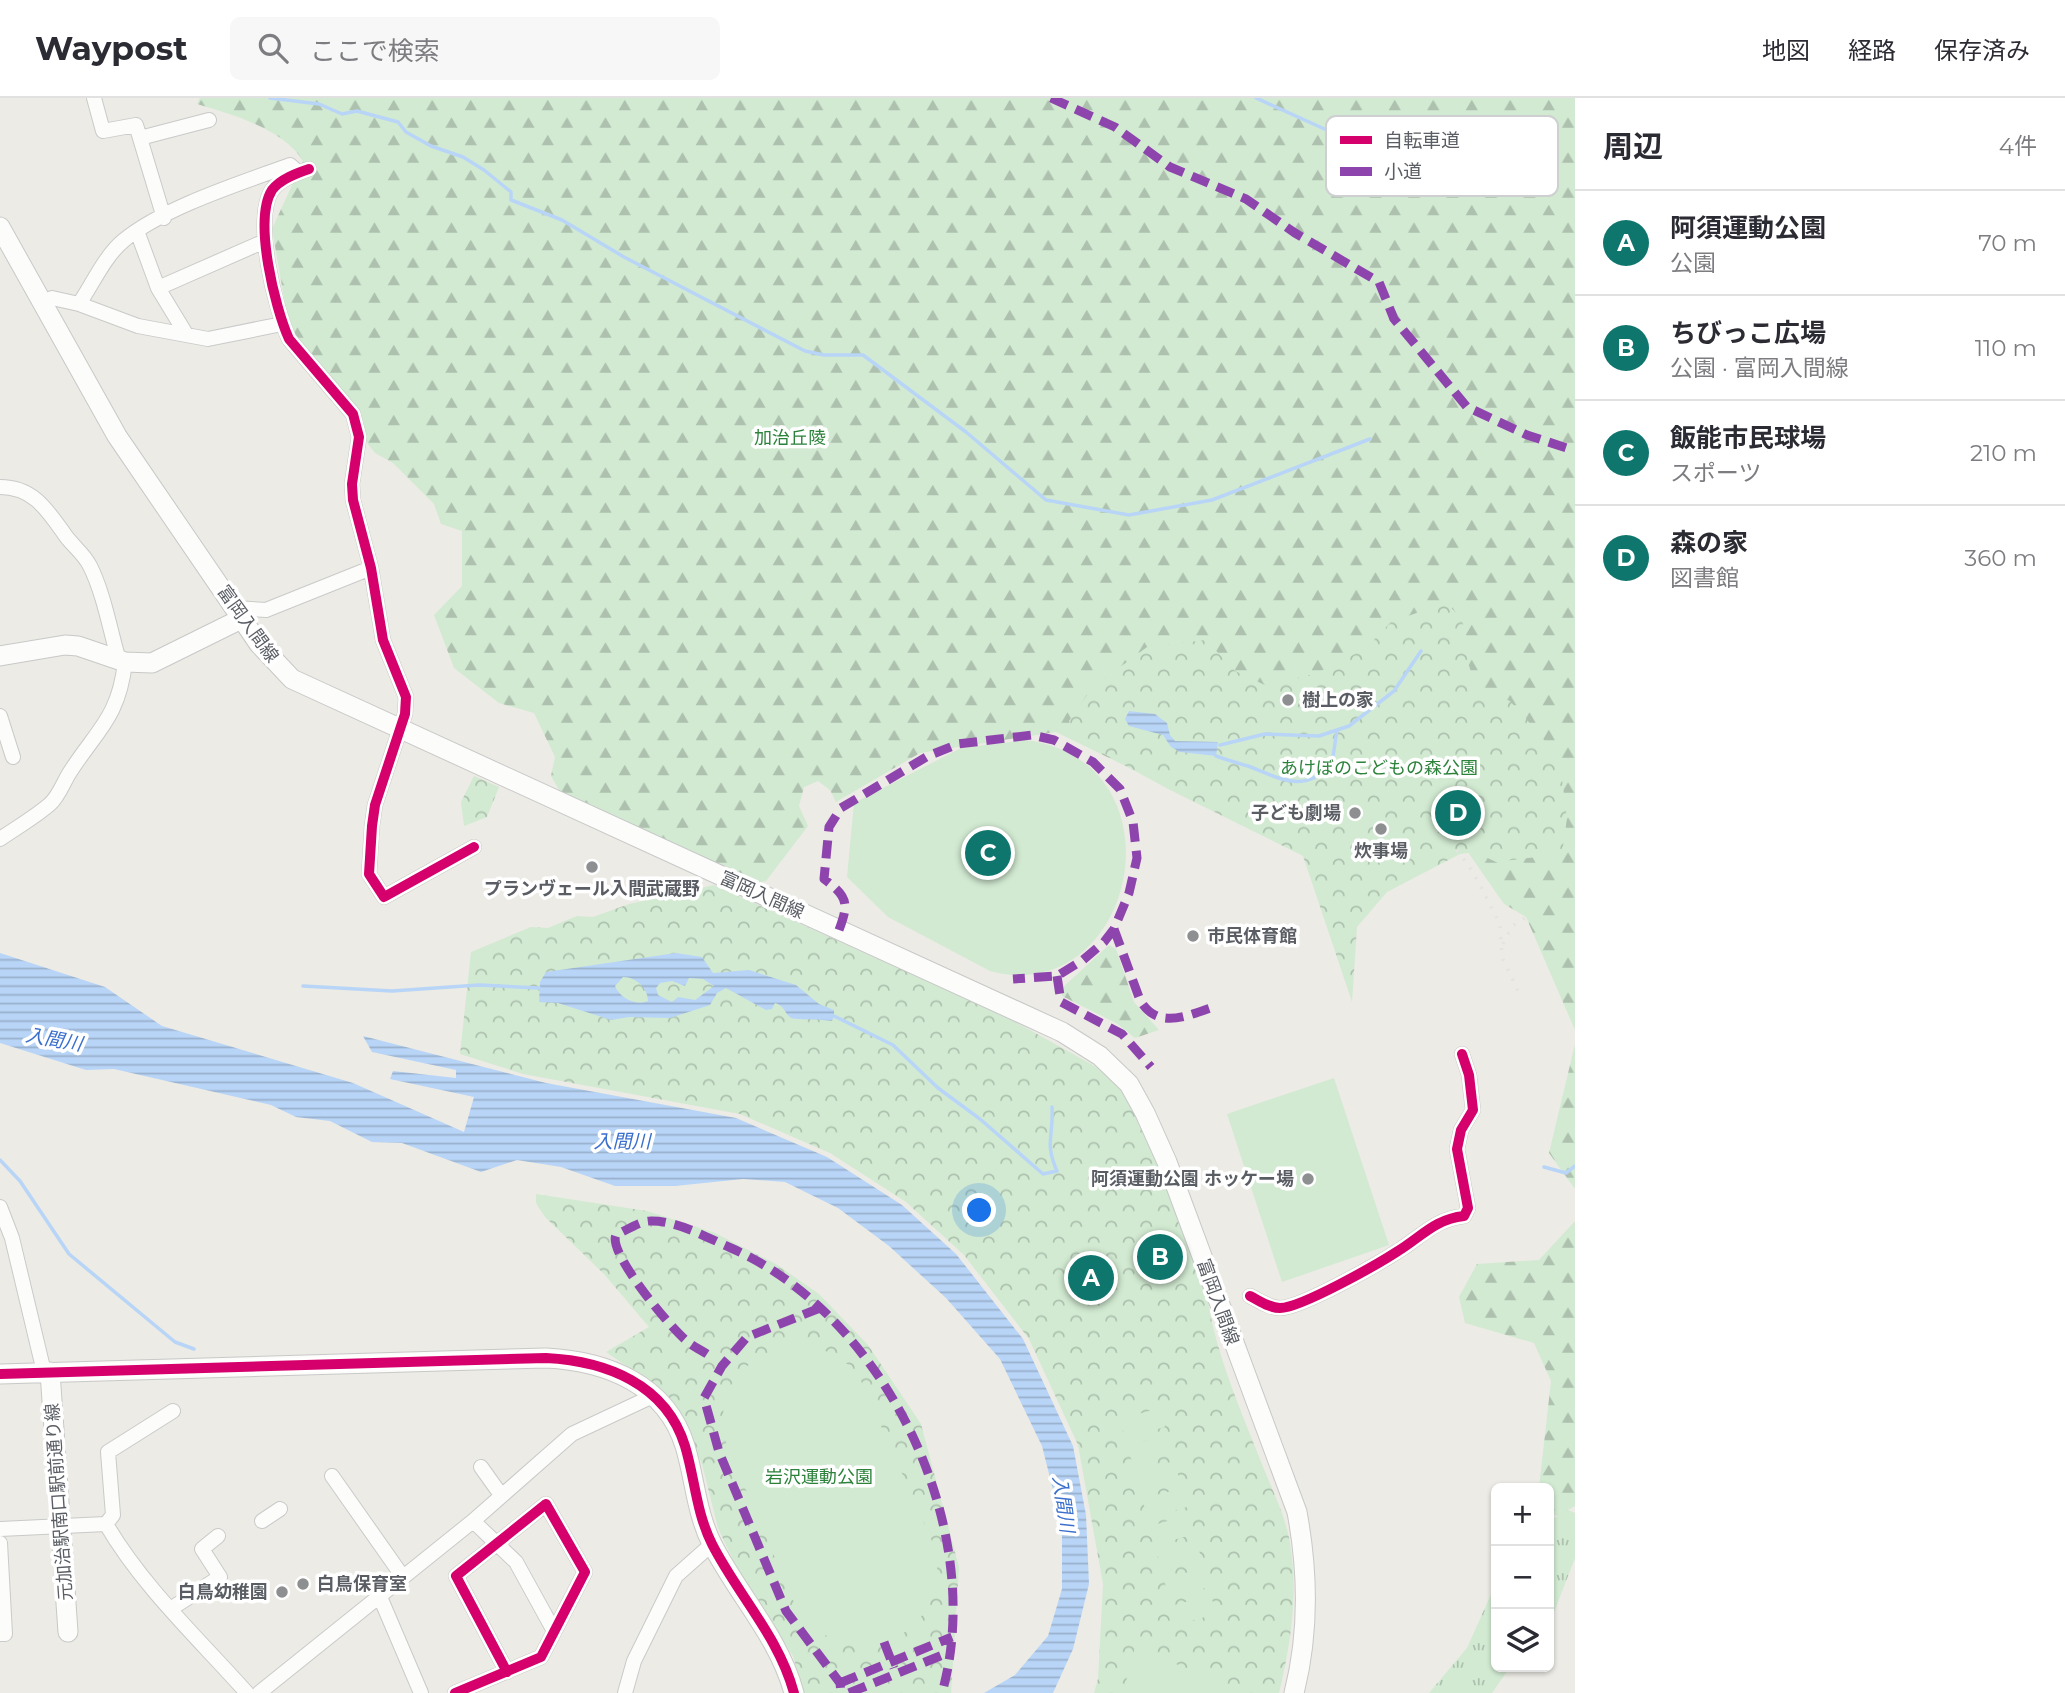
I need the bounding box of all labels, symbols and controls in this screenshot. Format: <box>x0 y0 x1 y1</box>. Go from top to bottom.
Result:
search box <box>230 17 720 80</box>
text: Waypost <box>35 28 188 68</box>
icon: search <box>254 29 292 67</box>
text: ここで検索 <box>310 35 440 67</box>
text: 地図 <box>1762 36 1810 65</box>
text: 経路 <box>1848 36 1896 65</box>
text: 保存済み <box>1934 36 2030 65</box>
legend <box>1326 116 1558 196</box>
text: 周辺 <box>1603 128 1663 165</box>
text: 自転車道 <box>1384 129 1460 152</box>
text: 4件 <box>1999 132 2037 160</box>
text: 小道 <box>1384 160 1422 183</box>
text: 阿須運動公園 <box>1670 212 1826 244</box>
text: A <box>1617 229 1635 257</box>
text: 70 m <box>1978 229 2037 257</box>
text: 公園 <box>1670 249 1716 277</box>
text: ちびっこ広場 <box>1670 317 1826 349</box>
text: B <box>1617 334 1635 362</box>
text: 110 m <box>1975 334 2037 362</box>
text: 公園 · 富岡入間線 <box>1670 354 1849 382</box>
text: 飯能市民球場 <box>1670 422 1826 454</box>
park label: 加治丘陵 <box>754 427 826 449</box>
text: C <box>1618 439 1634 467</box>
text: 210 m <box>1970 439 2037 467</box>
text: スポーツ <box>1670 459 1762 487</box>
text: 森の家 <box>1670 527 1748 559</box>
text: D <box>1617 544 1636 572</box>
text: 360 m <box>1964 544 2037 572</box>
text: 図書館 <box>1670 564 1739 592</box>
street label: 富岡入間線 <box>213 581 283 667</box>
place label: 樹上の家 <box>1302 689 1374 711</box>
marker: 樹上の家 <box>1280 692 1296 708</box>
park label: あけぼのこどもの森公園 <box>1280 757 1478 779</box>
pin: D <box>1435 787 1481 839</box>
place label: 子ども劇場 <box>1251 802 1341 824</box>
marker: 子ども劇場 <box>1347 805 1363 821</box>
marker: 炊事場 <box>1373 821 1389 837</box>
pin: C <box>965 827 1011 879</box>
place label: 炊事場 <box>1354 840 1408 862</box>
marker: プランヴェール入間武蔵野 <box>584 859 600 875</box>
street label: 富岡入間線 <box>716 867 808 923</box>
place label: プランヴェール入間武蔵野 <box>484 878 700 900</box>
place label: 市民体育館 <box>1207 925 1297 947</box>
marker: 市民体育館 <box>1185 928 1201 944</box>
water label: 入間川 <box>24 1023 86 1056</box>
water label: 入間川 <box>593 1130 652 1153</box>
place label: 阿須運動公園 ホッケー場 <box>1091 1168 1294 1190</box>
marker: 阿須運動公園 ホッケー場 <box>1300 1171 1316 1187</box>
your location <box>962 1193 996 1227</box>
pin: B <box>1137 1231 1183 1283</box>
pin: A <box>1068 1252 1114 1304</box>
street label: 富岡入間線 <box>1192 1256 1244 1348</box>
street label: 元加治駅南口駅前通り線 <box>41 1402 77 1602</box>
park label: 岩沢運動公園 <box>765 1466 873 1488</box>
water label: 入間川 <box>1048 1474 1079 1536</box>
map controls <box>1491 1483 1554 1672</box>
button: + <box>1491 1483 1554 1546</box>
button: − <box>1491 1546 1554 1609</box>
place label: 白鳥保育室 <box>317 1573 407 1595</box>
marker: 白鳥保育室 <box>295 1576 311 1592</box>
place label: 白鳥幼稚園 <box>178 1581 268 1603</box>
marker: 白鳥幼稚園 <box>274 1584 290 1600</box>
button: layers <box>1491 1609 1554 1672</box>

